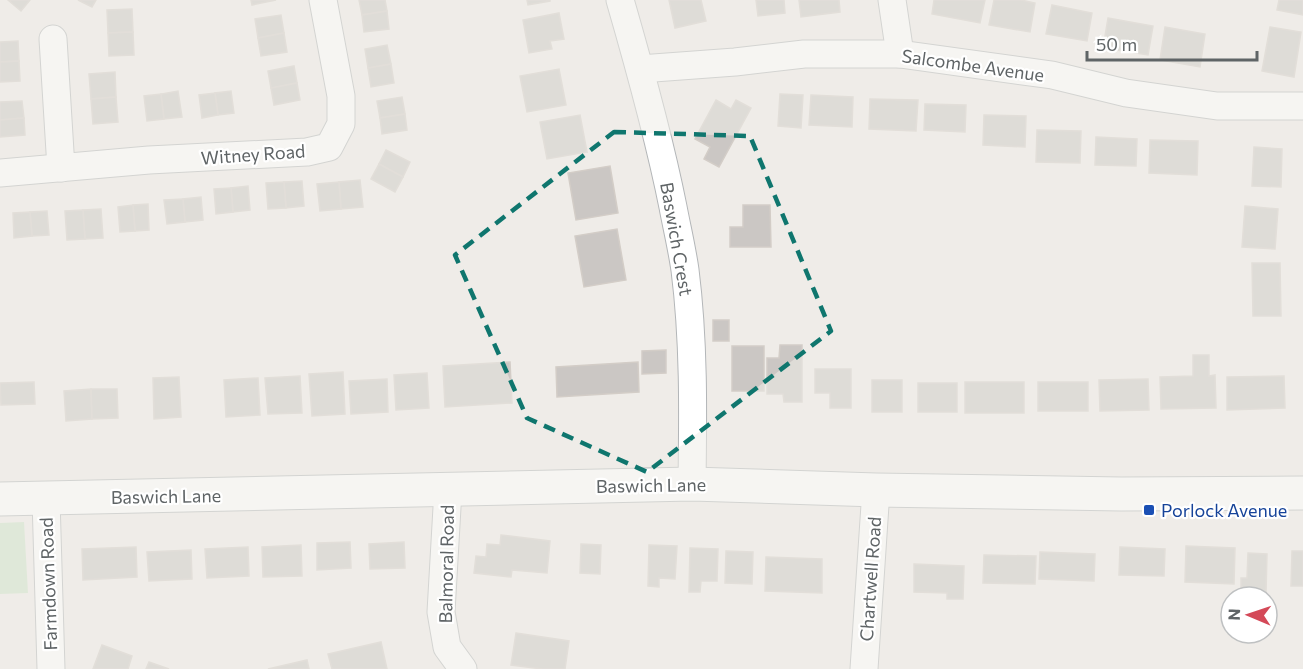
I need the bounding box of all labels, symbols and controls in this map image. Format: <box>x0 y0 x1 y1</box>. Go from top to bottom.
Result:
scale bar <box>1087 24 1256 62</box>
text: 50 m <box>1096 33 1137 55</box>
street label: Salcombe Avenue <box>900 44 1046 86</box>
street label: Witney Road <box>200 139 306 169</box>
street label: Baswich Crest <box>656 180 698 298</box>
street label: Baswich Lane <box>596 473 706 497</box>
street label: Baswich Lane <box>111 484 221 508</box>
place label: Porlock Avenue <box>1161 499 1287 521</box>
marker: Porlock Avenue <box>1142 503 1156 517</box>
street label: Balmoral Road <box>434 505 458 623</box>
street label: Chartwell Road <box>855 516 885 642</box>
street label: Farmdown Road <box>35 517 61 651</box>
north arrow <box>1219 585 1279 645</box>
text: N <box>1224 608 1243 621</box>

